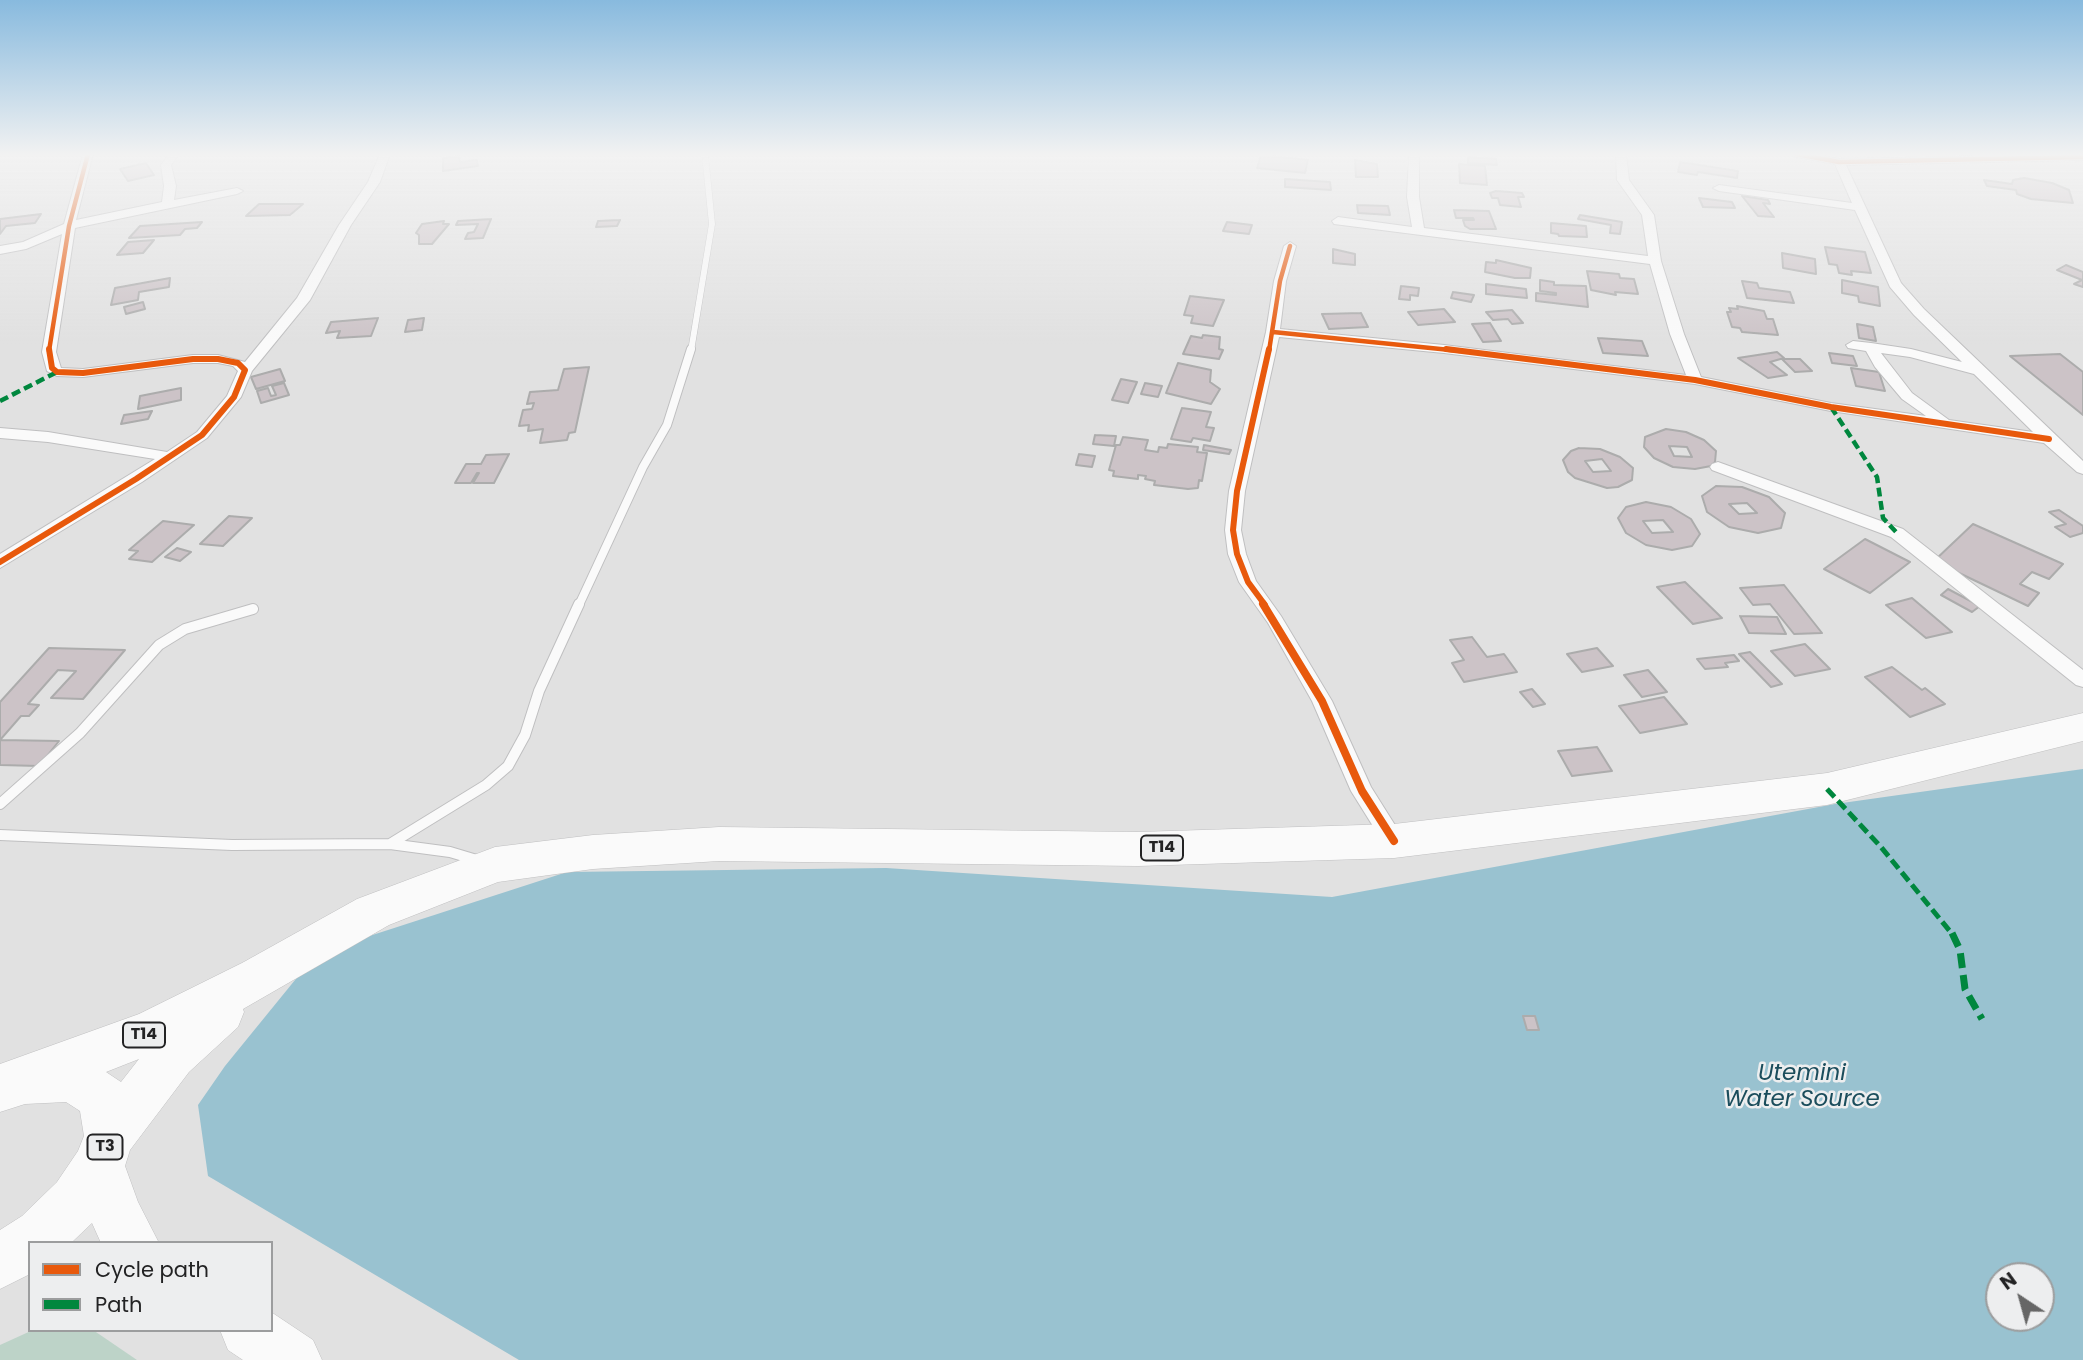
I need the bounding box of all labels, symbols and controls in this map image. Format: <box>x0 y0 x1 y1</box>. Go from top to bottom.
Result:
road number: T14 <box>1141 835 1183 860</box>
road number: T14 <box>123 1023 165 1048</box>
water label: Utemini Water Source <box>1724 1060 1880 1114</box>
road number: T3 <box>88 1134 122 1160</box>
legend <box>28 1241 273 1332</box>
text: Cycle path <box>95 1255 209 1284</box>
north arrow <box>1985 1262 2055 1332</box>
text: N <box>1995 1266 2022 1296</box>
text: Path <box>95 1290 142 1319</box>

